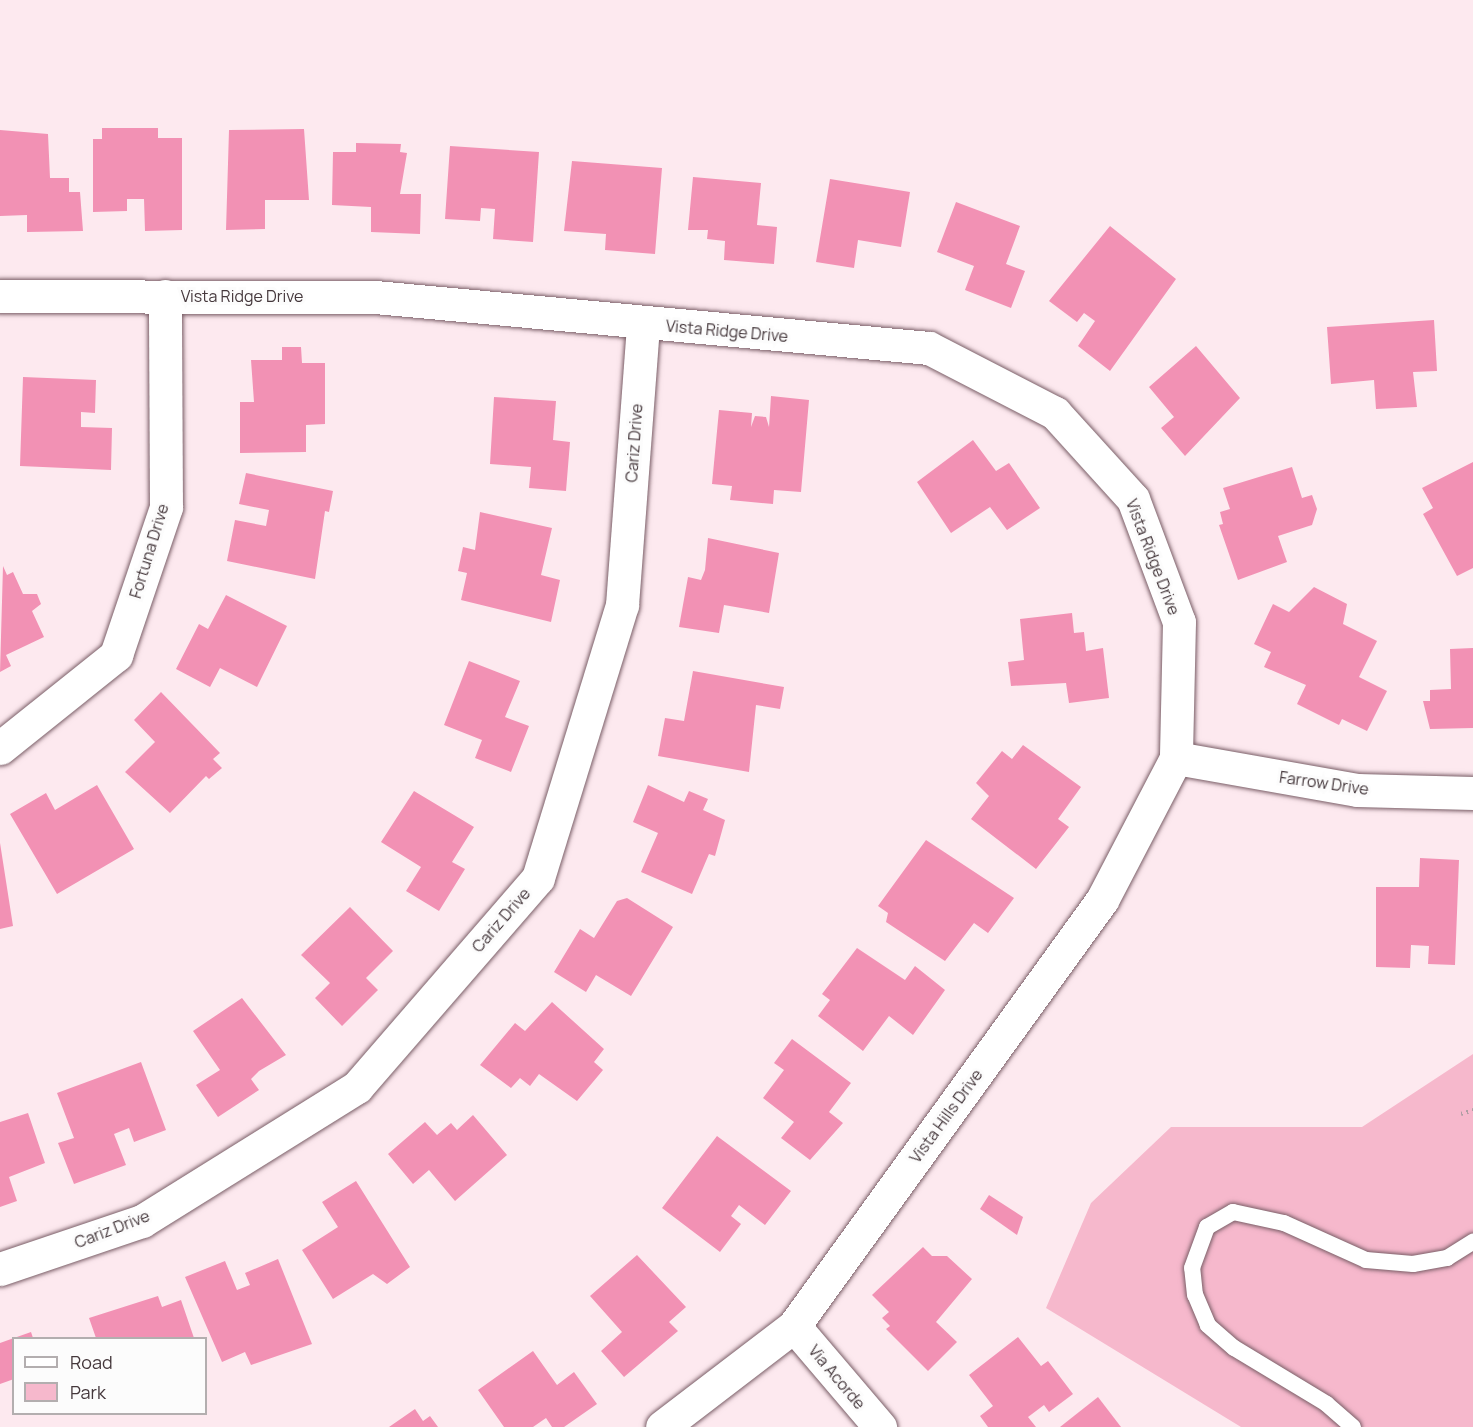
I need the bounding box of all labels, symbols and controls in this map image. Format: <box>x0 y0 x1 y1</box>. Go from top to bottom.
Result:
street label: Vista Ridge Drive <box>181 286 303 306</box>
street label: Vista Ridge Drive <box>665 316 789 346</box>
street label: Cariz Drive <box>622 403 646 483</box>
street label: Vista Ridge Drive <box>1122 496 1184 618</box>
street label: Fortuna Drive <box>125 501 173 601</box>
street label: Farrow Drive <box>1278 767 1370 799</box>
street label: Cariz Drive <box>468 884 534 956</box>
street label: Vista Hills Drive <box>906 1065 986 1167</box>
street label: Cariz Drive <box>72 1206 152 1252</box>
legend <box>12 1337 207 1415</box>
street label: Via Acorde <box>805 1341 869 1413</box>
text: Road <box>70 1350 113 1374</box>
text: Park <box>70 1380 106 1404</box>

